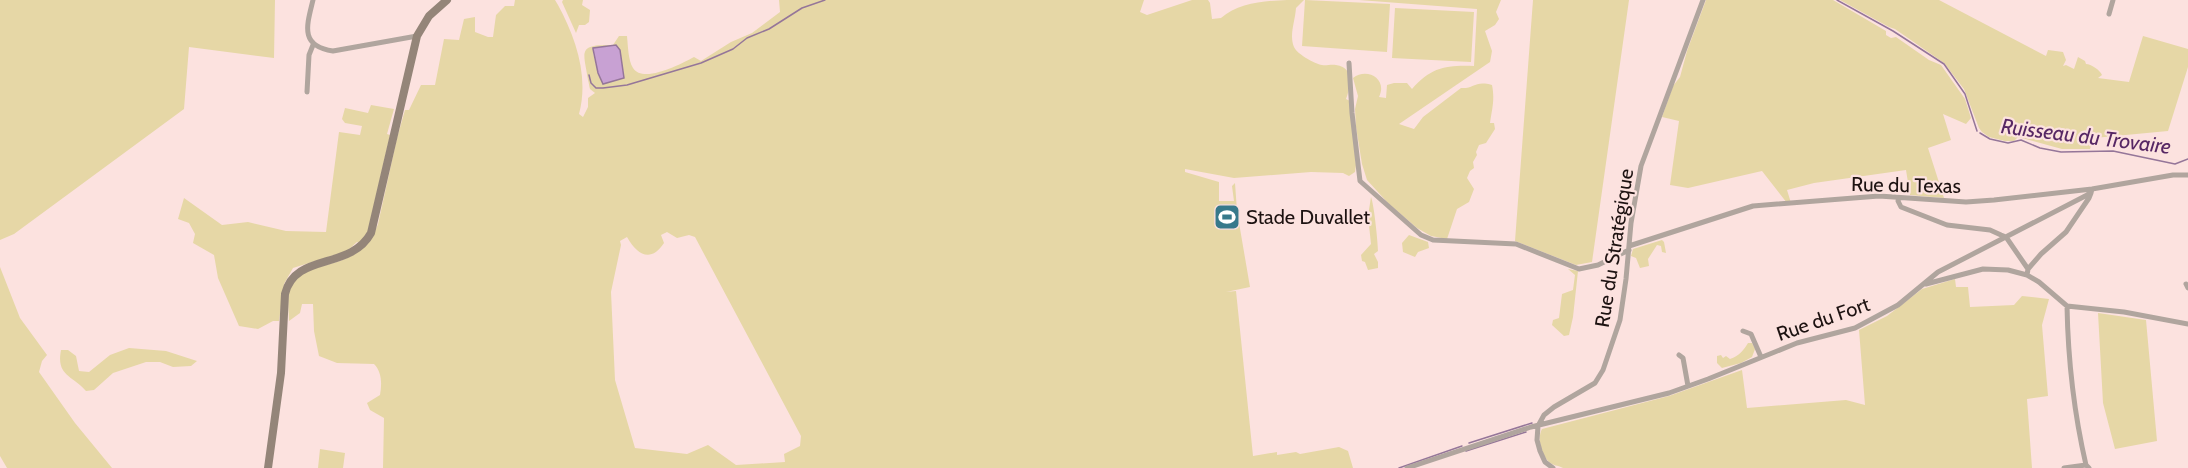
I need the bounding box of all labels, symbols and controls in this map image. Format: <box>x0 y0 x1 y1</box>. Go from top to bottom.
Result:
water label: Ruisseau du Trovaire <box>2000 113 2173 159</box>
street label: Rue du Stratégique <box>1590 167 1638 329</box>
street label: Rue du Texas <box>1851 172 1961 198</box>
sports icon: Stade Duvallet <box>1212 202 1242 232</box>
place label: Stade Duvallet <box>1246 205 1370 229</box>
street label: Rue du Fort <box>1773 292 1873 346</box>

